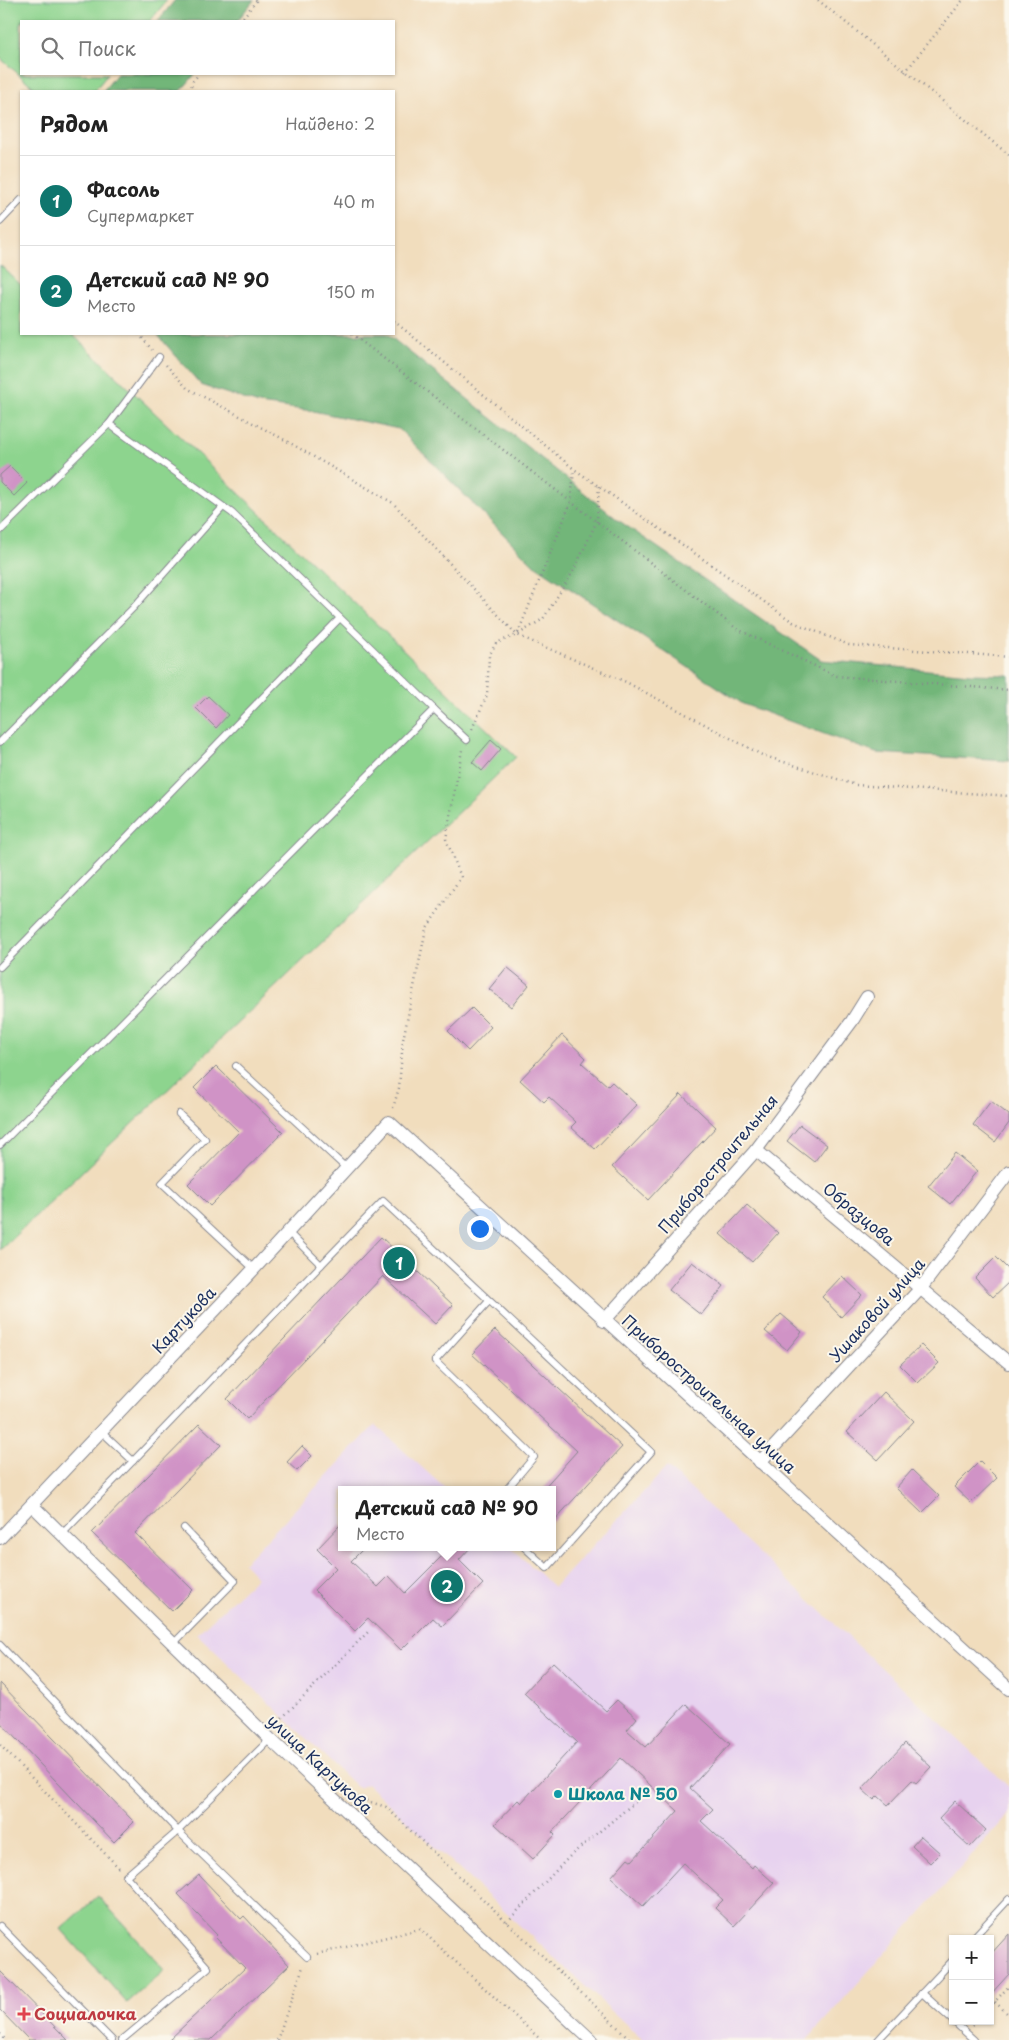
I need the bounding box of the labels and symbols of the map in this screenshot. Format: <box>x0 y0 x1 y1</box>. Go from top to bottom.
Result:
street label: Приборостроительная <box>652 1089 783 1238</box>
street label: Образцова <box>818 1176 901 1251</box>
your location <box>467 1216 493 1242</box>
pin: 1 <box>383 1244 415 1282</box>
street label: Ушаковой улица <box>823 1252 930 1367</box>
street label: Картукова <box>146 1280 221 1358</box>
street label: Приборостроительная улица <box>617 1308 802 1478</box>
pin: 2 <box>431 1567 463 1605</box>
street label: улица Картукова <box>262 1708 379 1819</box>
place label: Школа № 50 <box>568 1781 678 1805</box>
marker: Школа № 50 <box>552 1788 564 1800</box>
place label: Социалочка <box>34 2001 137 2025</box>
marker: Социалочка <box>18 2008 30 2020</box>

